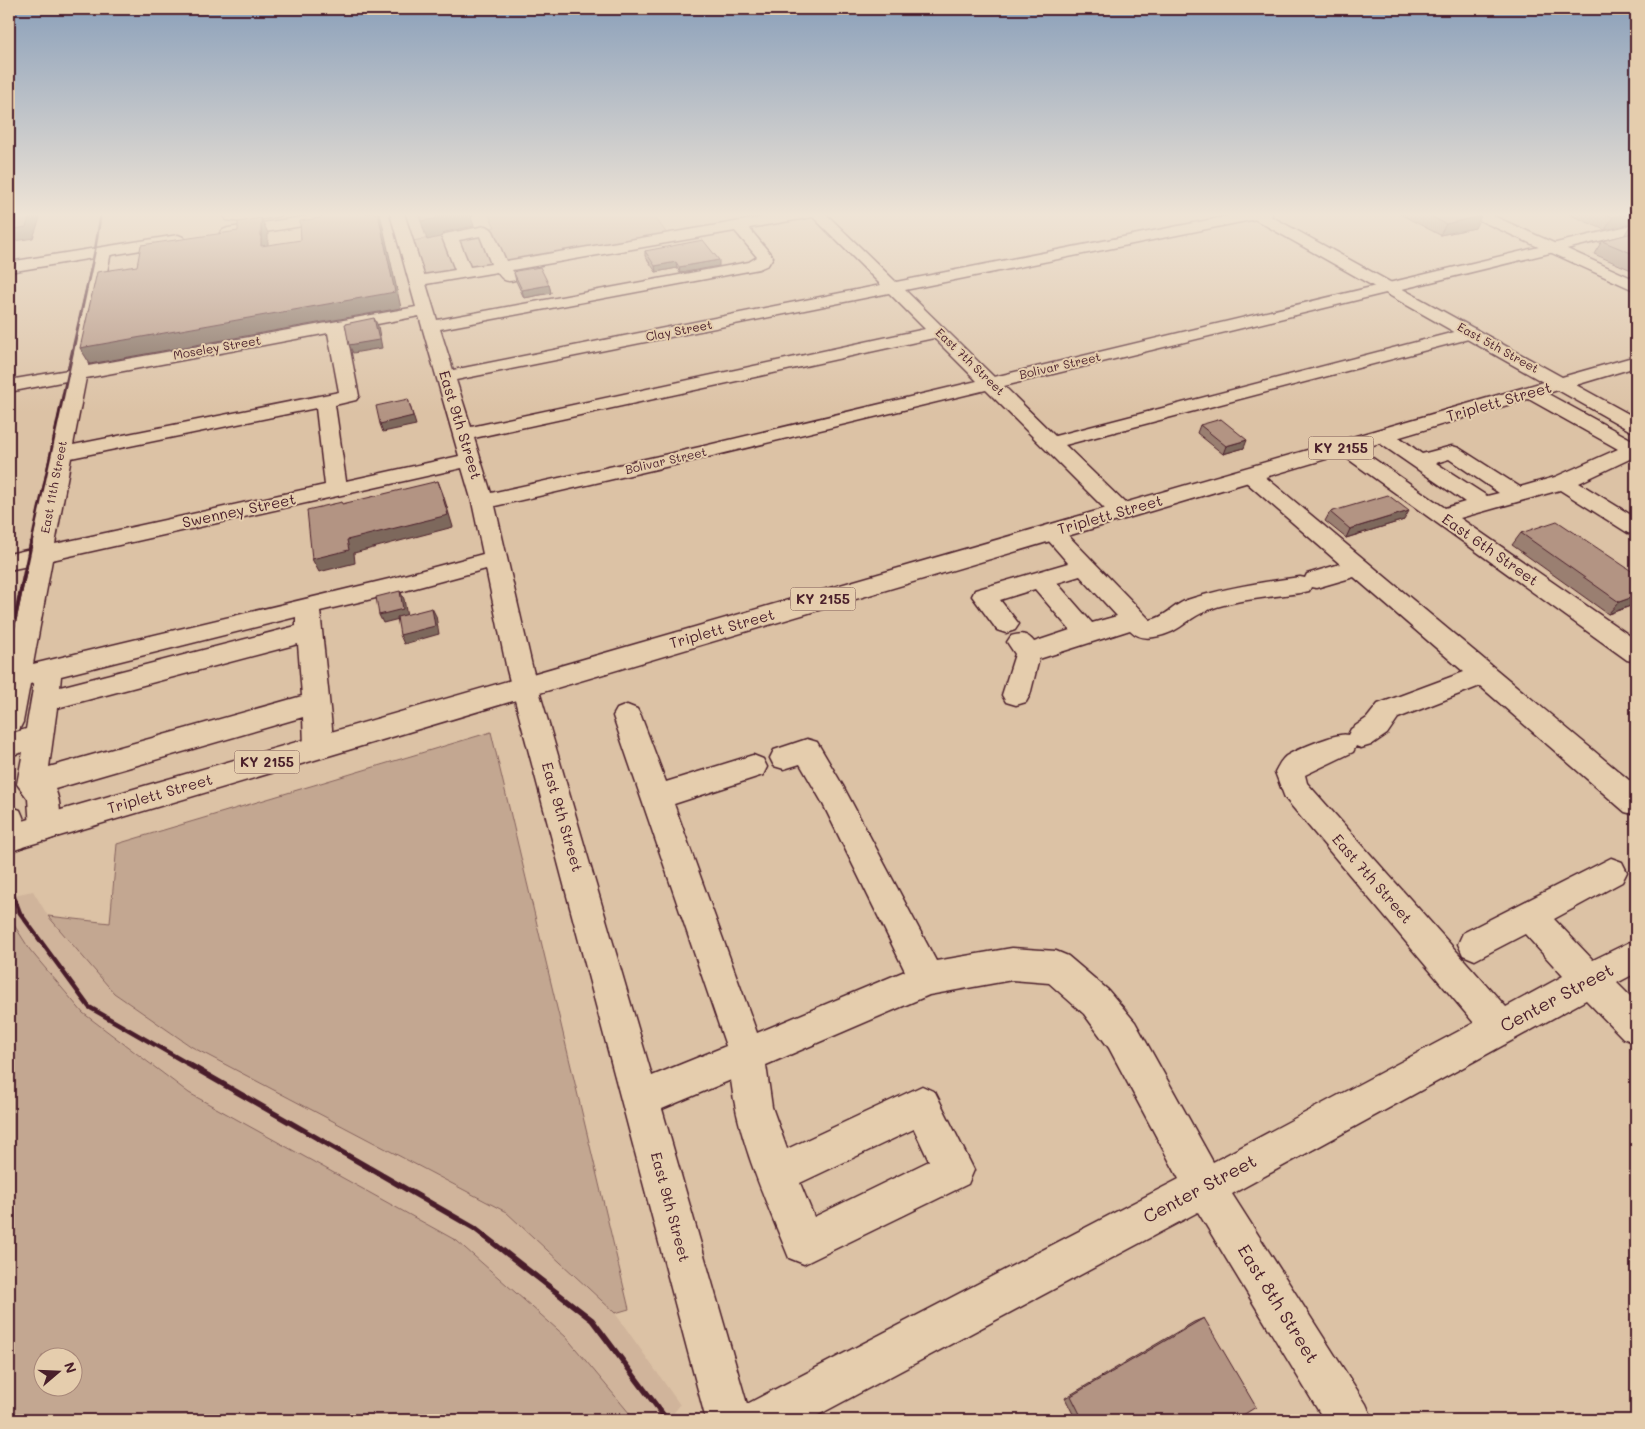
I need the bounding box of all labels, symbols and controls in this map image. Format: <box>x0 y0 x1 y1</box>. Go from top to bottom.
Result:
street label: Clay Street <box>644 316 713 344</box>
street label: East 5th Street <box>1455 318 1542 376</box>
street label: East 7th Street <box>933 324 1009 398</box>
street label: Moseley Street <box>172 331 262 363</box>
street label: Bolivar Street <box>1017 348 1102 382</box>
street label: East 9th Street <box>435 368 487 482</box>
street label: Triplett Street <box>1444 376 1554 426</box>
road number: KY 2155 <box>1308 436 1374 459</box>
street label: East 11th Street <box>36 439 70 535</box>
street label: Bolivar Street <box>623 443 708 477</box>
street label: Swenney Street <box>180 488 297 532</box>
street label: Triplett Street <box>1055 489 1165 539</box>
street label: East 6th Street <box>1438 508 1543 590</box>
road number: KY 2155 <box>790 588 856 610</box>
street label: Triplett Street <box>667 603 777 653</box>
road number: KY 2155 <box>234 750 300 774</box>
street label: East 9th Street <box>538 760 588 874</box>
street label: Triplett Street <box>105 768 215 818</box>
street label: East 7th Street <box>1328 829 1417 927</box>
street label: Center Street <box>1496 957 1617 1037</box>
street label: Center Street <box>1139 1148 1260 1228</box>
street label: East 9th Street <box>647 1150 695 1264</box>
street label: East 8th Street <box>1233 1239 1325 1367</box>
north arrow <box>32 1346 82 1396</box>
text: N <box>60 1359 81 1376</box>

